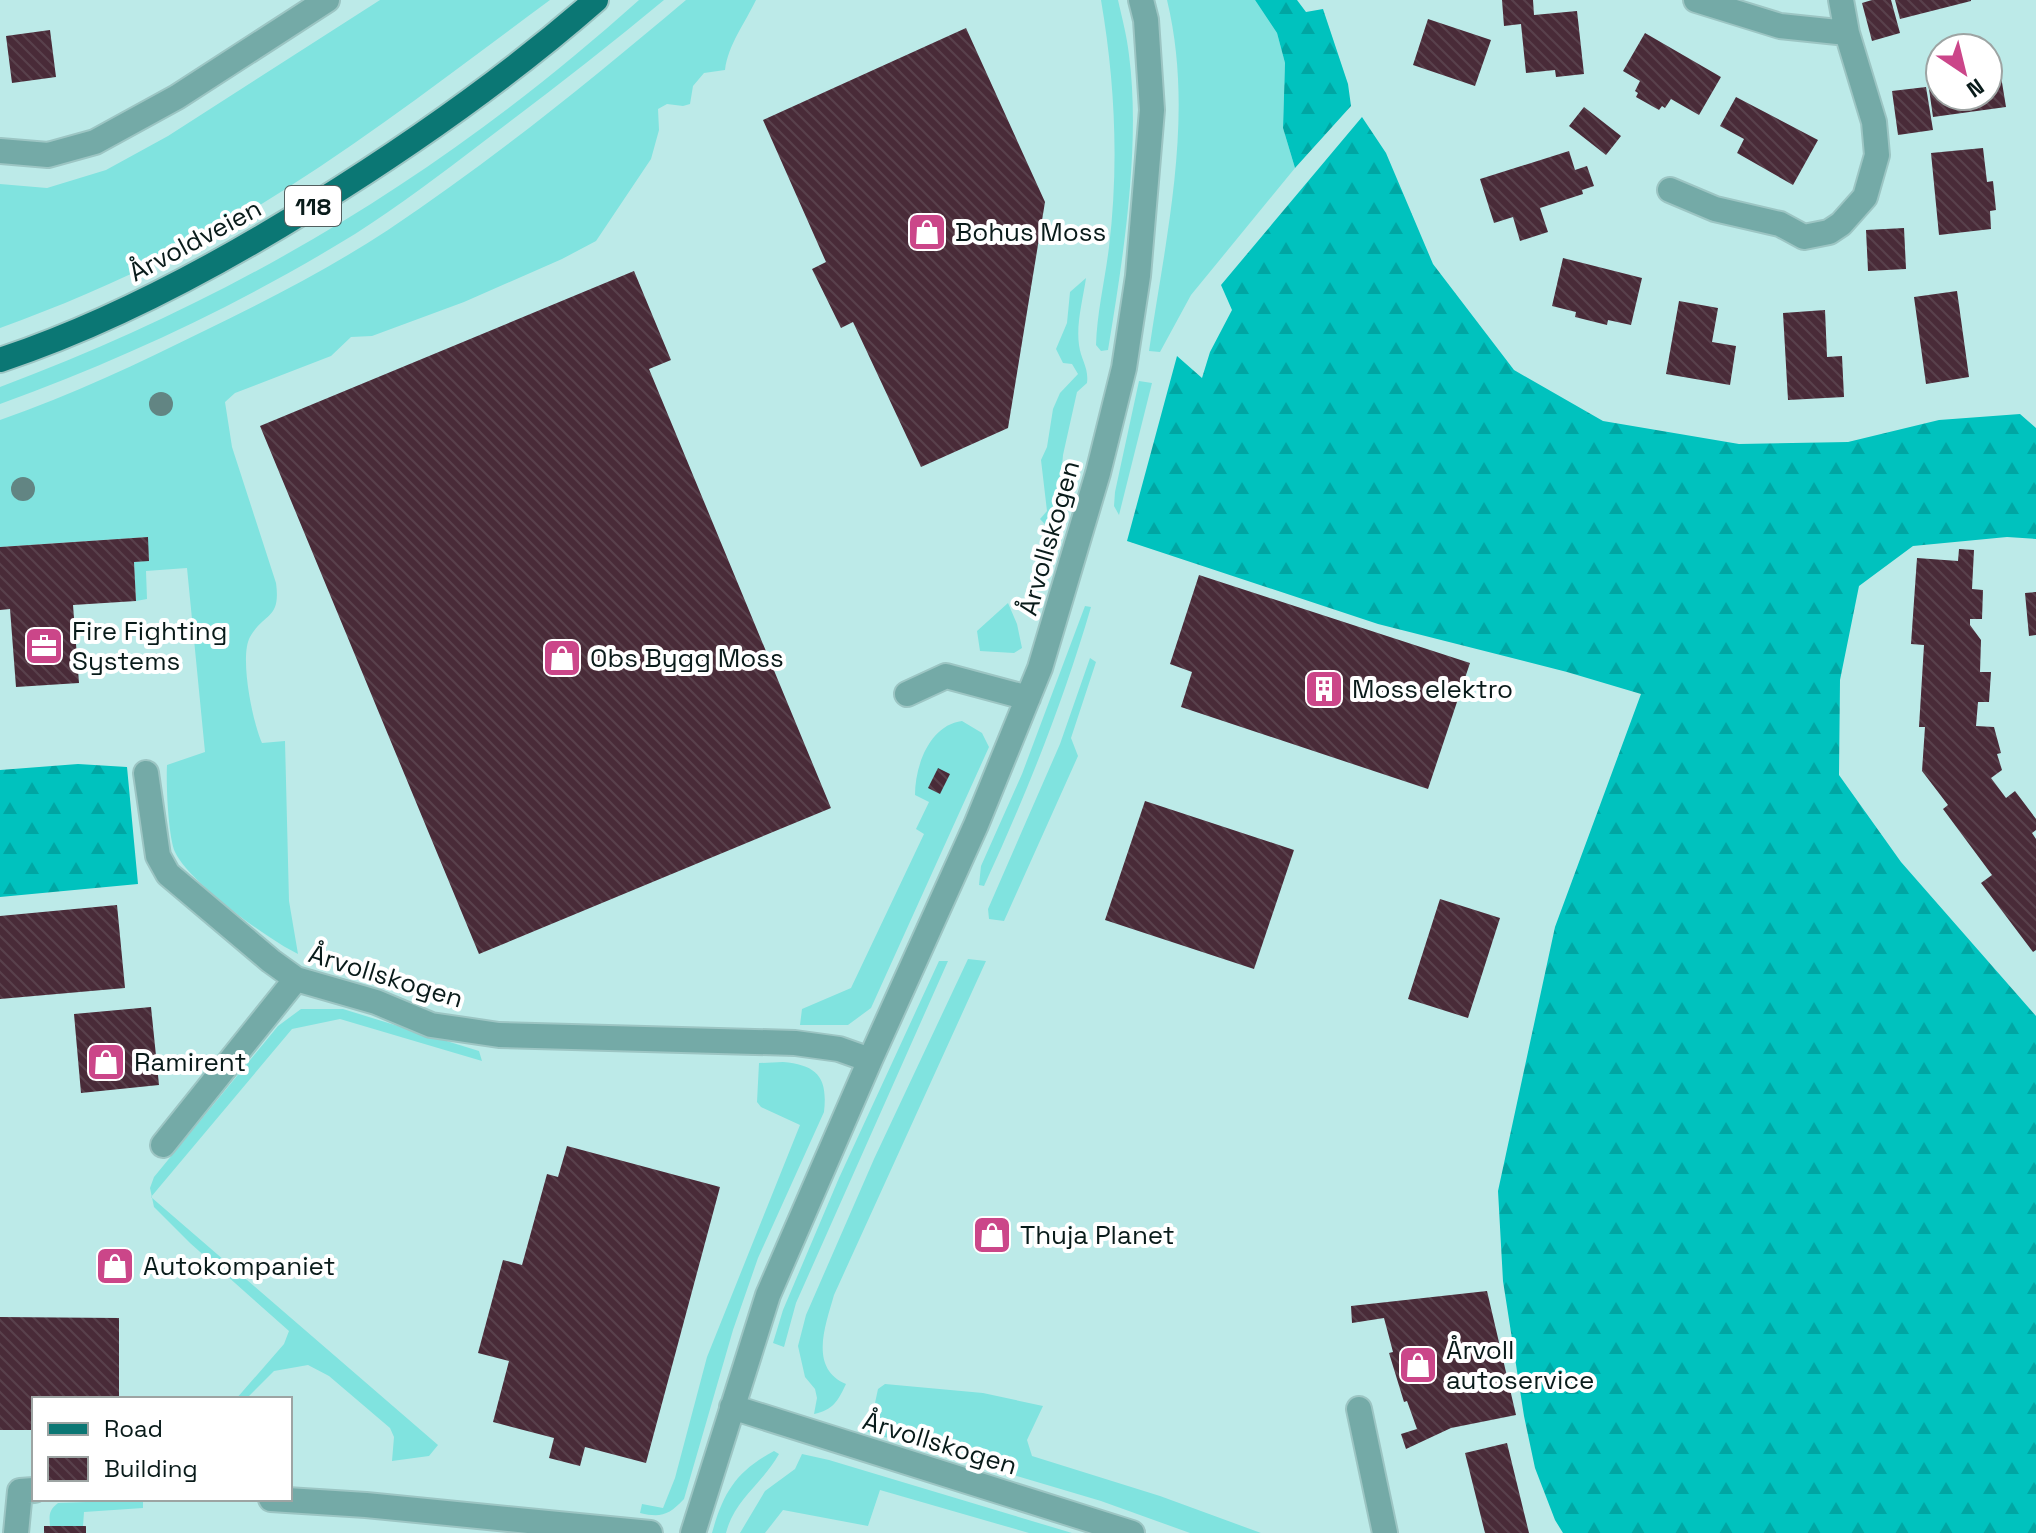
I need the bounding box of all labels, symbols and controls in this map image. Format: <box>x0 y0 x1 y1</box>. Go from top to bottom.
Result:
north arrow <box>1924 32 2004 112</box>
text: N <box>1961 73 1990 104</box>
road number: 118 <box>285 186 341 226</box>
street label: Årvoldveien <box>123 191 267 289</box>
shop icon: Bohus Moss <box>906 211 948 253</box>
place label: Bohus Moss <box>955 215 1106 249</box>
street label: Årvollskogen <box>1011 457 1087 619</box>
place label: Fire Fighting Systems <box>72 614 227 678</box>
office icon: Fire Fighting Systems <box>23 625 65 667</box>
shop icon: Obs Bygg Moss <box>541 637 583 679</box>
place label: Obs Bygg Moss <box>590 641 784 675</box>
building icon: Moss elektro <box>1303 668 1345 710</box>
place label: Moss elektro <box>1352 672 1513 706</box>
street label: Årvollskogen <box>305 936 467 1016</box>
shop icon: Ramirent <box>85 1041 127 1083</box>
place label: Ramirent <box>134 1045 246 1079</box>
shop icon: Thuja Planet <box>971 1214 1013 1256</box>
place label: Thuja Planet <box>1020 1218 1175 1252</box>
shop icon: Autokompaniet <box>94 1245 136 1287</box>
place label: Autokompaniet <box>143 1249 335 1283</box>
place label: Årvoll autoservice <box>1446 1333 1594 1397</box>
shop icon: Årvoll autoservice <box>1397 1344 1439 1386</box>
legend <box>32 1397 292 1501</box>
street label: Årvollskogen <box>859 1403 1021 1483</box>
text: Road <box>104 1413 163 1444</box>
text: Building <box>104 1453 198 1484</box>

